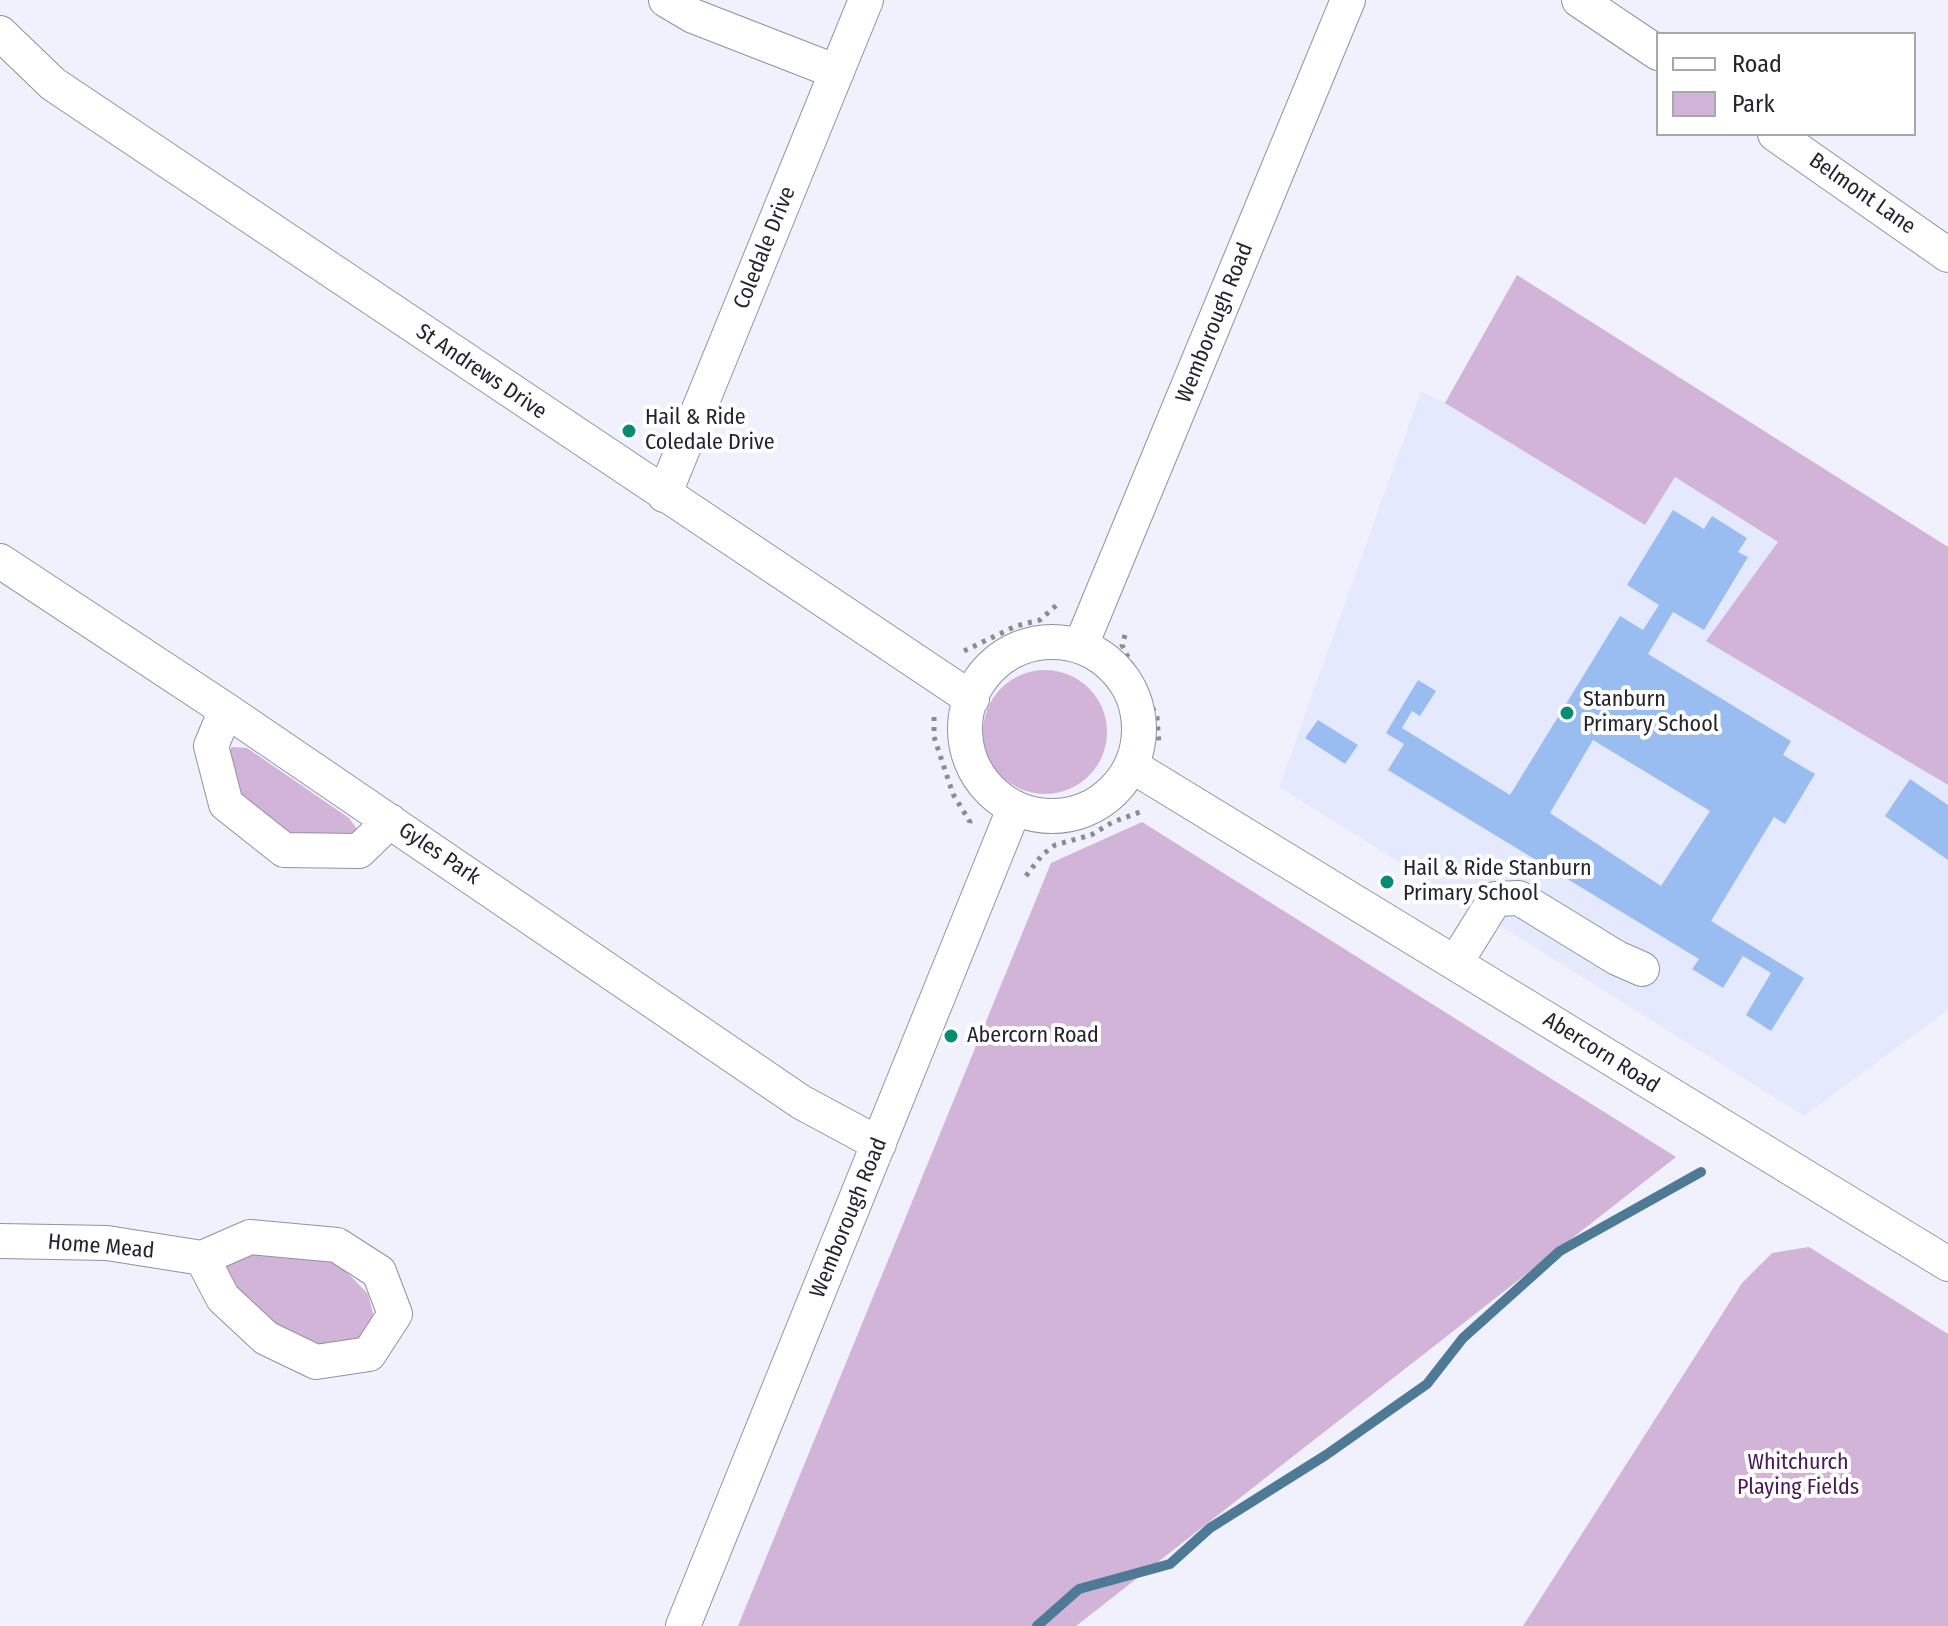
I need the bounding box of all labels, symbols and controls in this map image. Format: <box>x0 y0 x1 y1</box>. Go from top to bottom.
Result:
legend <box>1656 32 1916 136</box>
text: Road <box>1732 50 1782 78</box>
text: Park <box>1732 90 1775 118</box>
street label: Belmont Lane <box>1804 148 1920 240</box>
street label: Coledale Drive <box>728 183 802 313</box>
street label: Wemborough Road <box>1171 239 1259 407</box>
street label: St Andrews Drive <box>411 319 551 425</box>
place label: Hail & Ride Coledale Drive <box>645 405 775 456</box>
marker: Hail & Ride Coledale Drive <box>620 422 638 440</box>
place label: Stanburn Primary School <box>1583 687 1719 738</box>
marker: Stanburn Primary School <box>1558 704 1576 722</box>
street label: Gyles Park <box>393 817 485 891</box>
place label: Hail & Ride Stanburn Primary School <box>1403 856 1592 908</box>
marker: Hail & Ride Stanburn Primary School <box>1378 873 1396 891</box>
street label: Abercorn Road <box>1538 1007 1664 1099</box>
place label: Abercorn Road <box>967 1023 1099 1049</box>
marker: Abercorn Road <box>942 1027 960 1045</box>
street label: Wemborough Road <box>805 1134 893 1302</box>
street label: Home Mead <box>47 1229 155 1265</box>
park label: Whitchurch Playing Fields <box>1737 1450 1859 1502</box>

